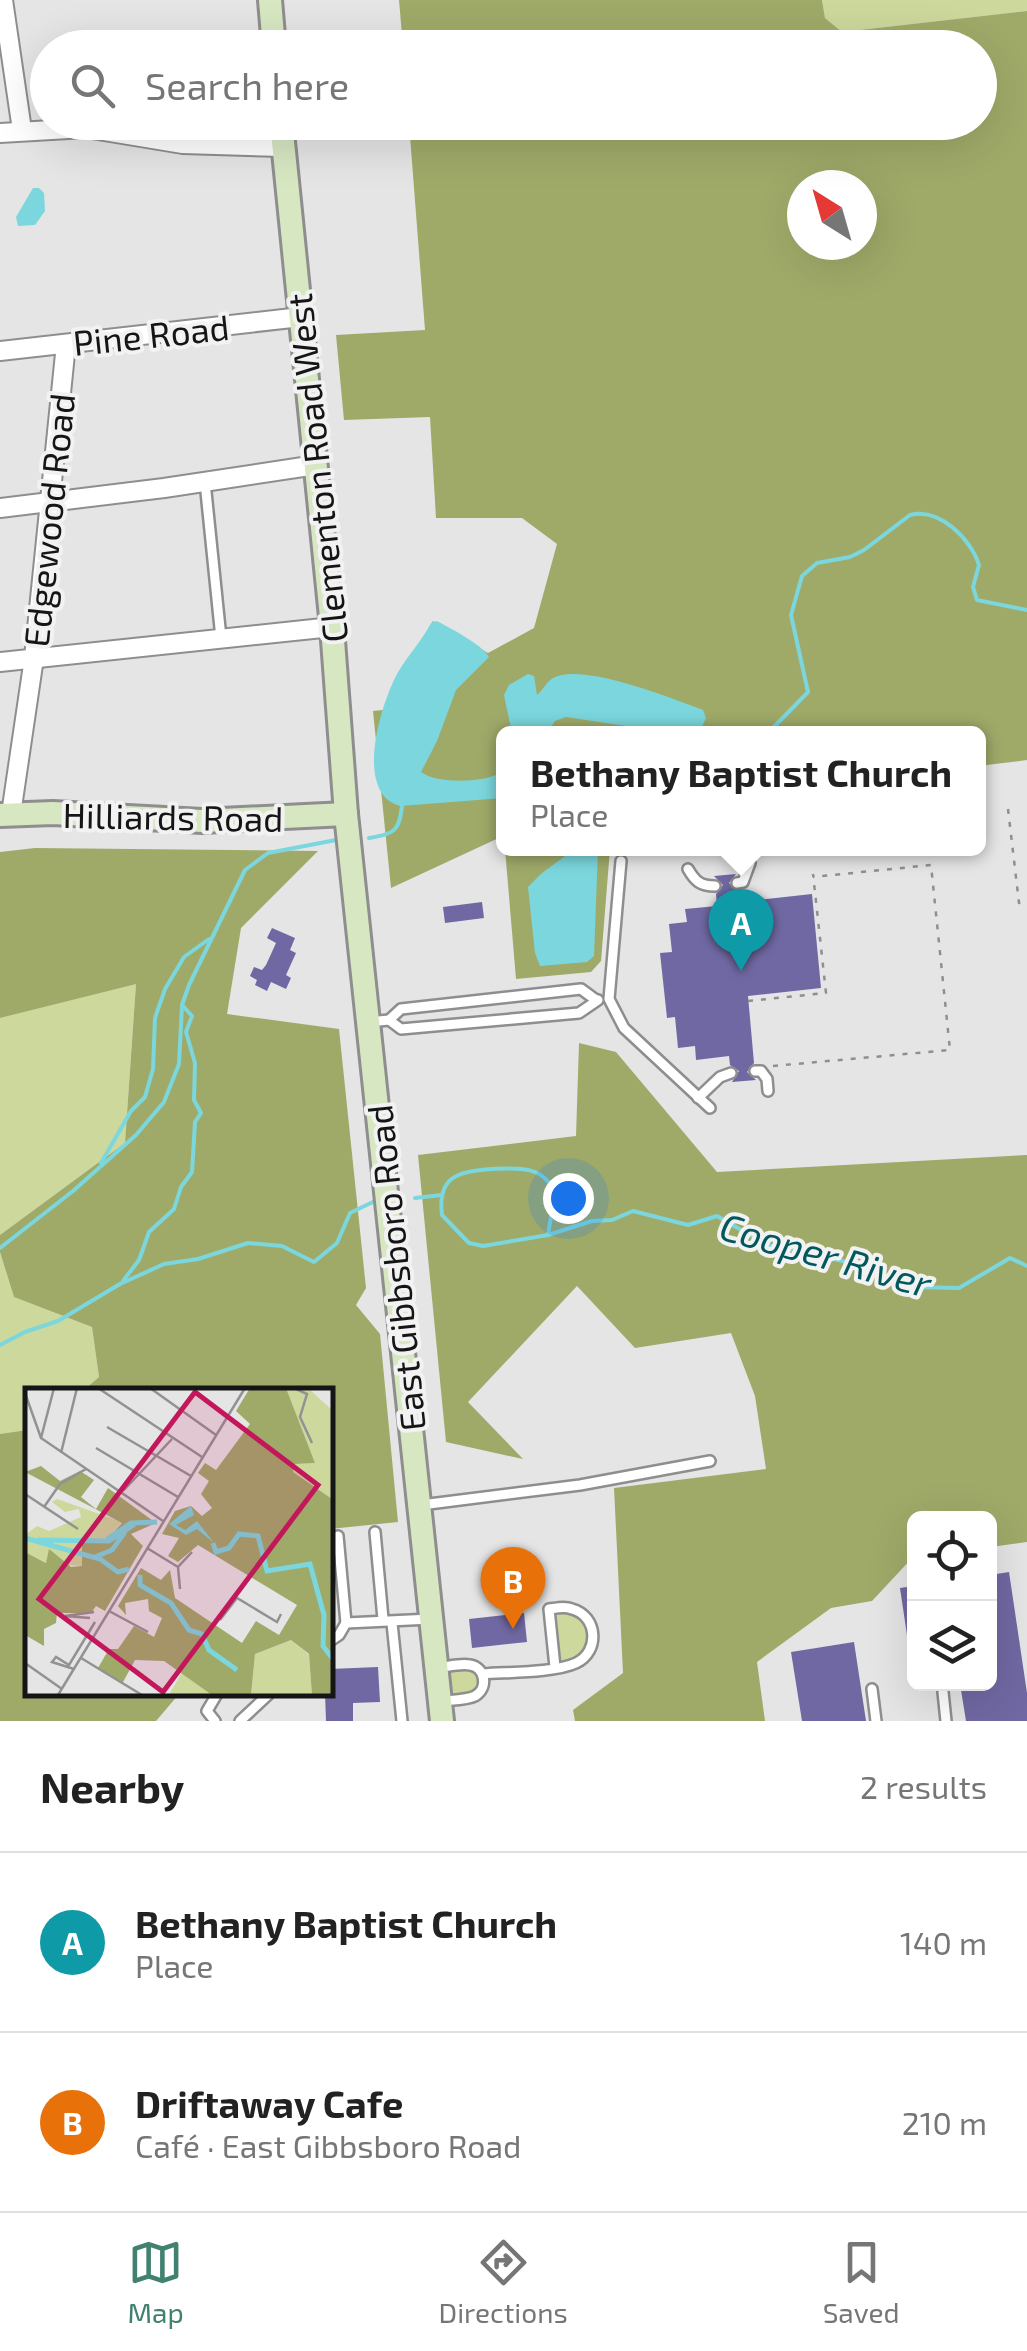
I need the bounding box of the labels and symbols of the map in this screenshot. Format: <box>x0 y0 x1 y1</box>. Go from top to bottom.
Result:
north arrow <box>787 170 877 260</box>
street label: Clementon Road West <box>277 291 355 645</box>
street label: Pine Road <box>71 305 231 363</box>
street label: Edgewood Road <box>14 391 82 649</box>
street label: Hilliards Road <box>62 793 284 839</box>
pin: A <box>708 888 774 971</box>
street label: East Gibbsboro Road <box>357 1103 433 1433</box>
your location <box>543 1173 594 1224</box>
water label: Cooper River <box>715 1202 938 1306</box>
inset map <box>25 1388 332 1696</box>
pin: B <box>480 1546 546 1629</box>

